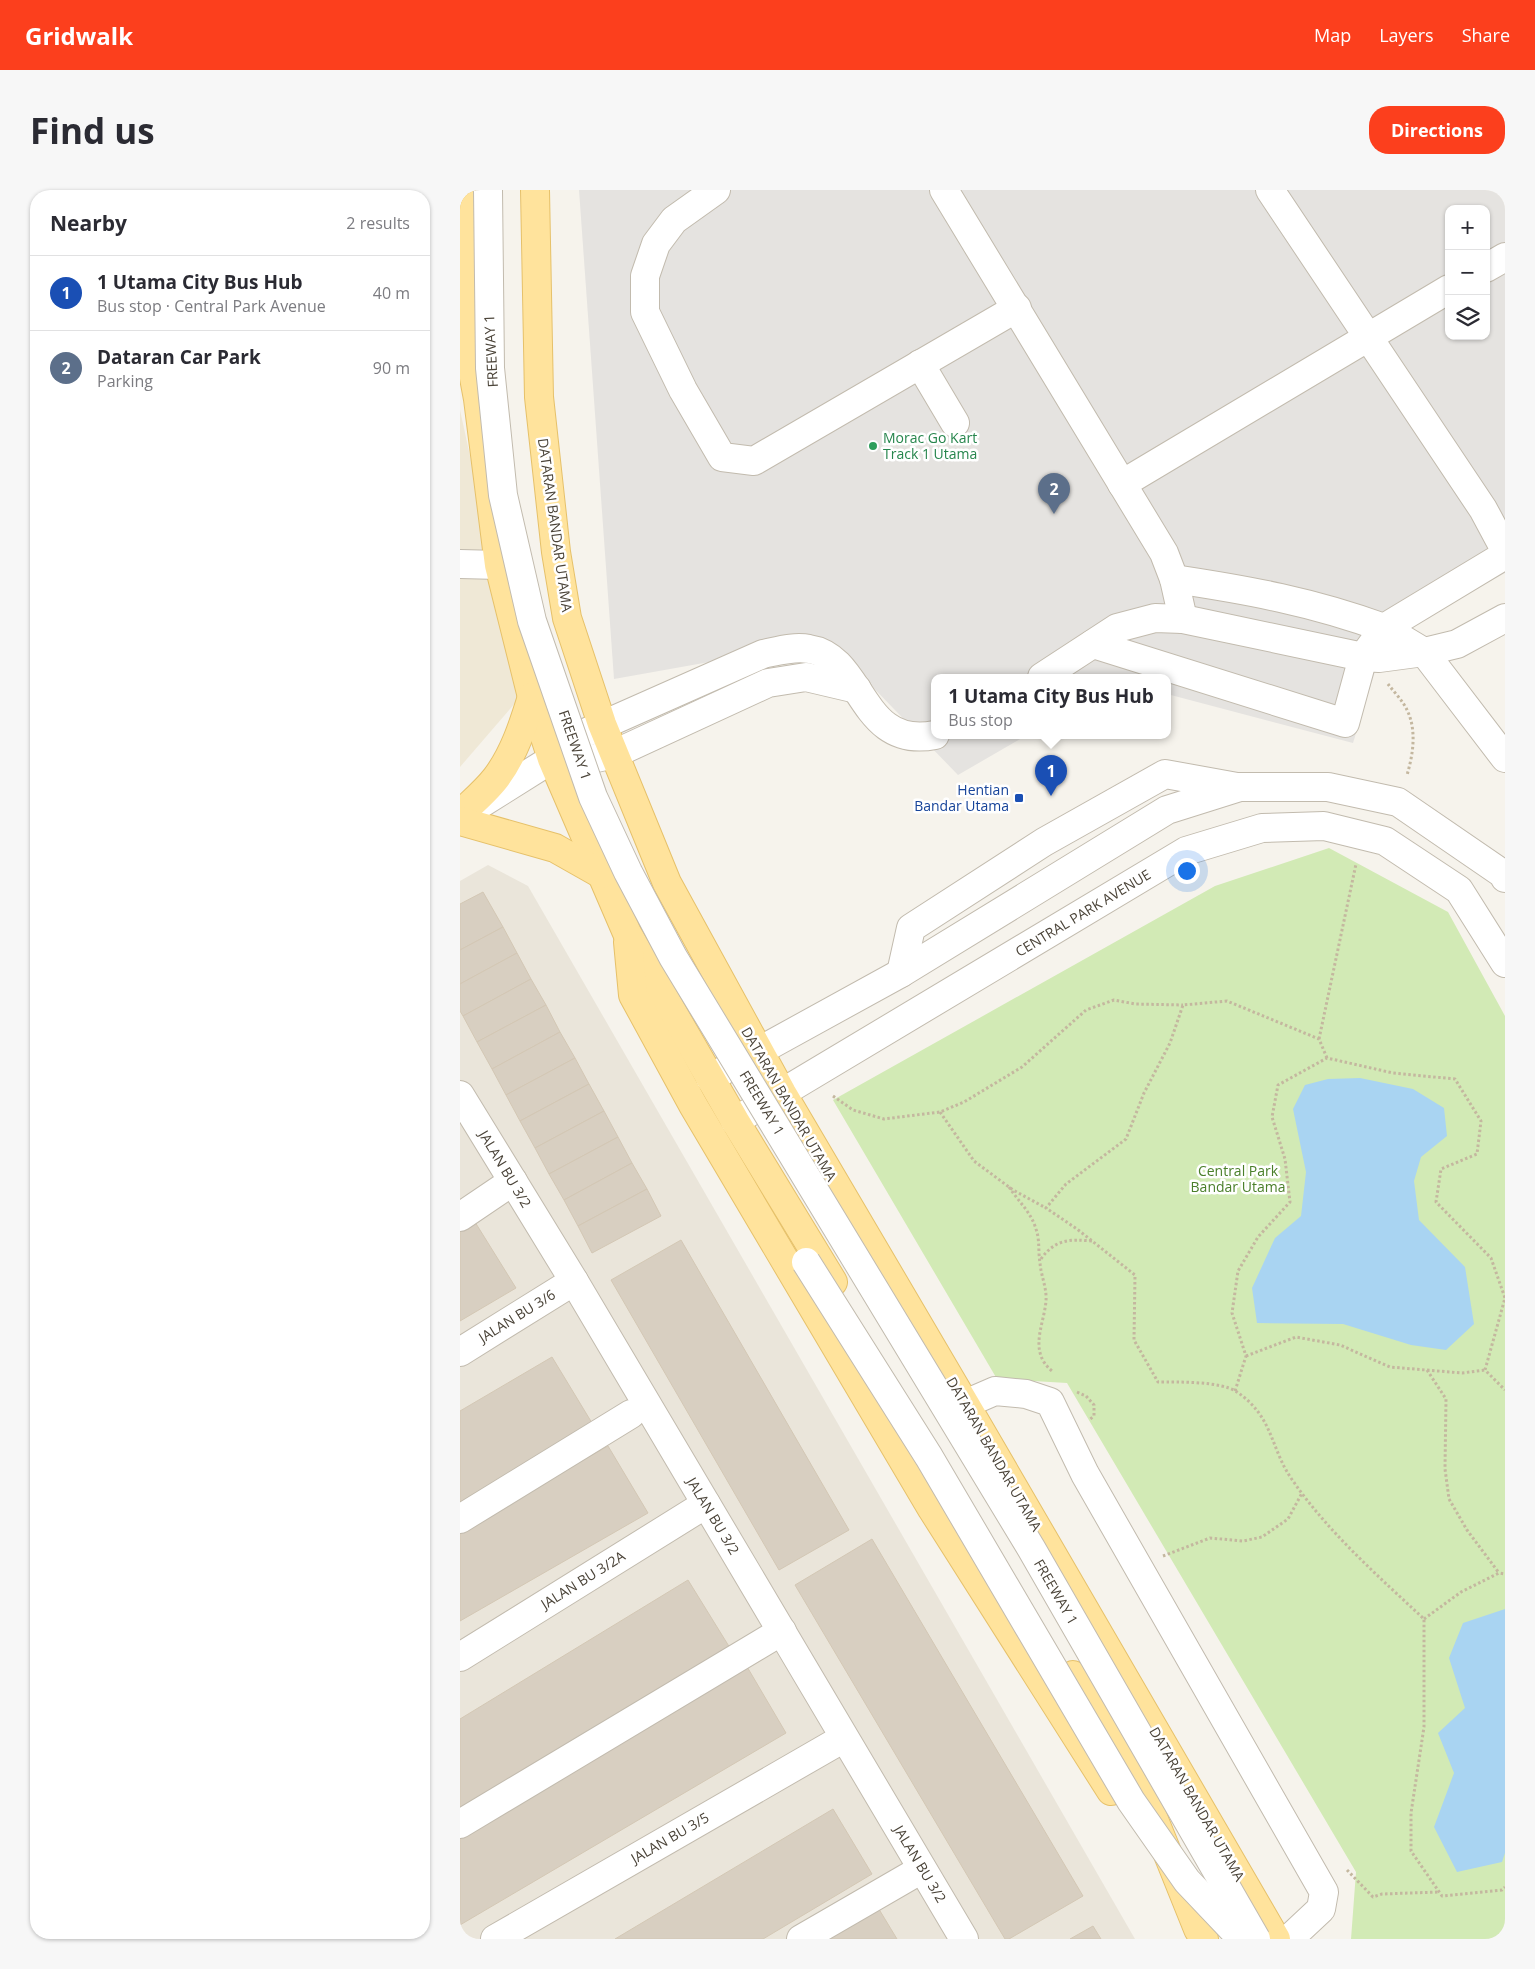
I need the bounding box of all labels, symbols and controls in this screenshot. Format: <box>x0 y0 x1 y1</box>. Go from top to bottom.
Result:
text: Gridwalk <box>25 19 133 52</box>
text: Map <box>1314 23 1351 47</box>
text: Layers <box>1379 23 1434 47</box>
text: Share <box>1462 23 1510 47</box>
button: Directions <box>1369 106 1505 154</box>
text: Find us <box>30 107 155 154</box>
map controls <box>1445 205 1490 340</box>
button: + <box>1445 205 1490 250</box>
text: Nearby <box>50 209 127 237</box>
text: 2 results <box>346 212 410 234</box>
button: − <box>1445 250 1490 295</box>
text: 1 Utama City Bus Hub <box>97 269 303 295</box>
text: 1 <box>61 282 71 304</box>
text: 40 m <box>373 282 410 304</box>
text: Bus stop · Central Park Avenue <box>97 295 326 317</box>
button: layers <box>1445 295 1490 340</box>
street label: FREEWAY 1 <box>479 314 502 388</box>
text: Dataran Car Park <box>97 344 261 370</box>
text: 2 <box>61 357 71 379</box>
text: 90 m <box>373 357 410 379</box>
text: Parking <box>97 370 153 392</box>
place label: Morac Go Kart Track 1 Utama <box>883 428 977 463</box>
street label: DATARAN BANDAR UTAMA <box>534 437 577 613</box>
marker: Morac Go Kart Track 1 Utama <box>867 440 879 452</box>
pin: 2 <box>1038 473 1070 514</box>
popup <box>931 674 1171 739</box>
text: 1 Utama City Bus Hub <box>948 683 1154 709</box>
street label: FREEWAY 1 <box>555 707 596 782</box>
text: Bus stop <box>948 709 1013 731</box>
pin: 1 <box>1035 755 1067 796</box>
place label: Hentian Bandar Utama <box>914 780 1009 815</box>
marker: Hentian Bandar Utama <box>1013 792 1025 804</box>
your location <box>1174 858 1200 884</box>
street label: CENTRAL PARK AVENUE <box>1011 865 1154 961</box>
street label: DATARAN BANDAR UTAMA <box>737 1023 842 1184</box>
street label: FREEWAY 1 <box>736 1067 789 1139</box>
street label: JALAN BU 3/2 <box>474 1125 536 1211</box>
park label: Central Park Bandar Utama <box>1191 1161 1285 1196</box>
street label: JALAN BU 3/6 <box>473 1284 559 1348</box>
street label: DATARAN BANDAR UTAMA <box>942 1373 1047 1534</box>
street label: JALAN BU 3/2 <box>682 1472 744 1558</box>
street label: JALAN BU 3/2A <box>535 1546 629 1614</box>
street label: FREEWAY 1 <box>1030 1556 1083 1628</box>
street label: DATARAN BANDAR UTAMA <box>1145 1723 1250 1884</box>
street label: JALAN BU 3/5 <box>626 1808 712 1869</box>
street label: JALAN BU 3/2 <box>889 1820 951 1906</box>

